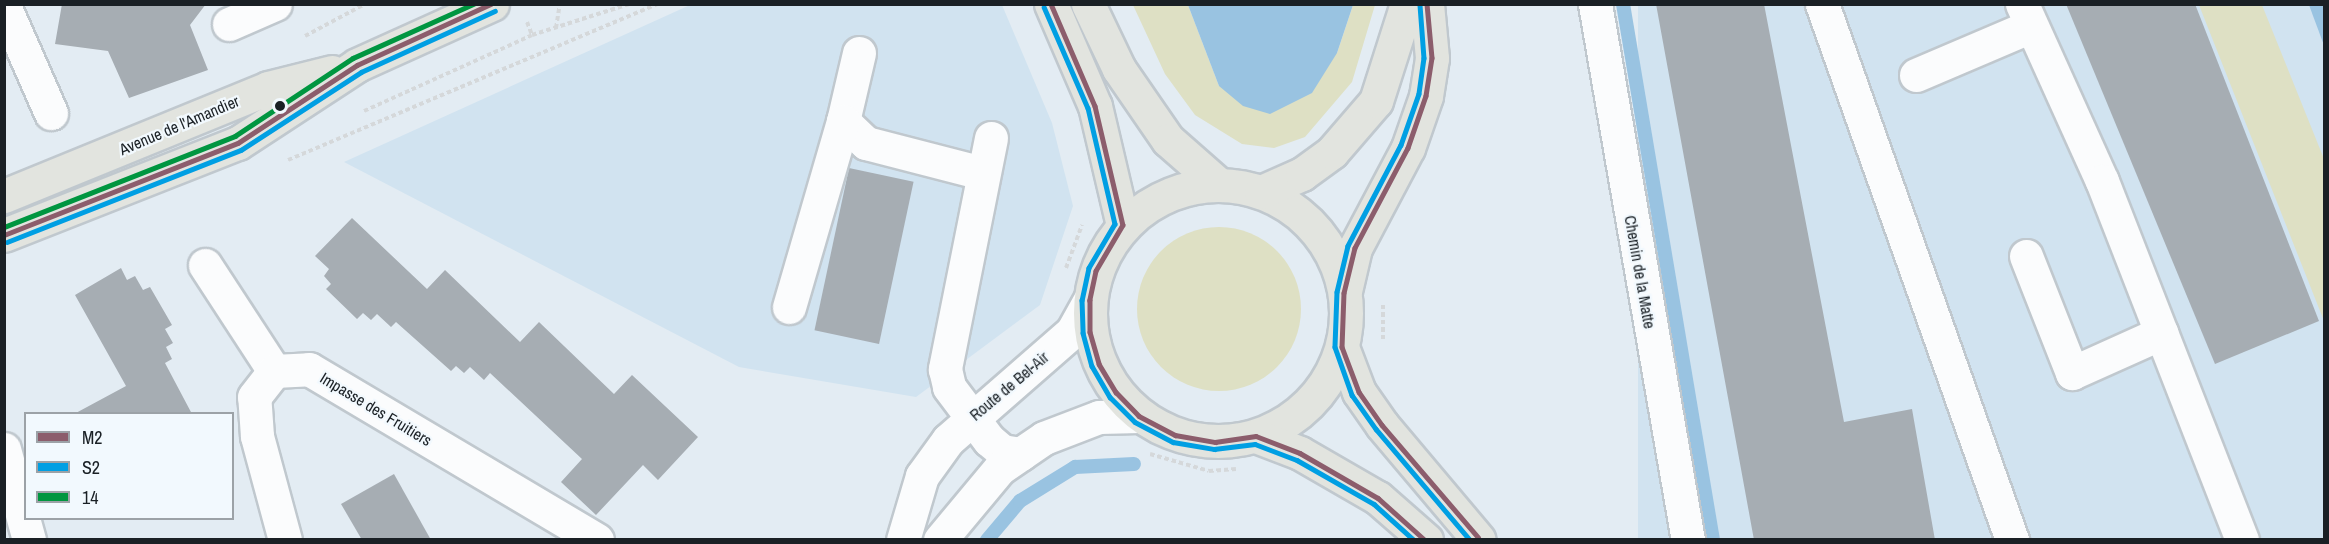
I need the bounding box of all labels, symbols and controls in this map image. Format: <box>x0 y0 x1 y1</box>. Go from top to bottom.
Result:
street label: Avenue de l'Amandier <box>116 91 242 159</box>
unlabelled marker <box>274 100 286 112</box>
street label: Chemin de la Matte <box>1621 214 1659 330</box>
street label: Route de Bel-Air <box>966 347 1052 425</box>
street label: Impasse des Fruitiers <box>317 368 435 450</box>
legend <box>24 412 234 520</box>
text: M2 <box>82 425 103 450</box>
text: S2 <box>82 455 100 480</box>
text: 14 <box>82 485 98 510</box>

